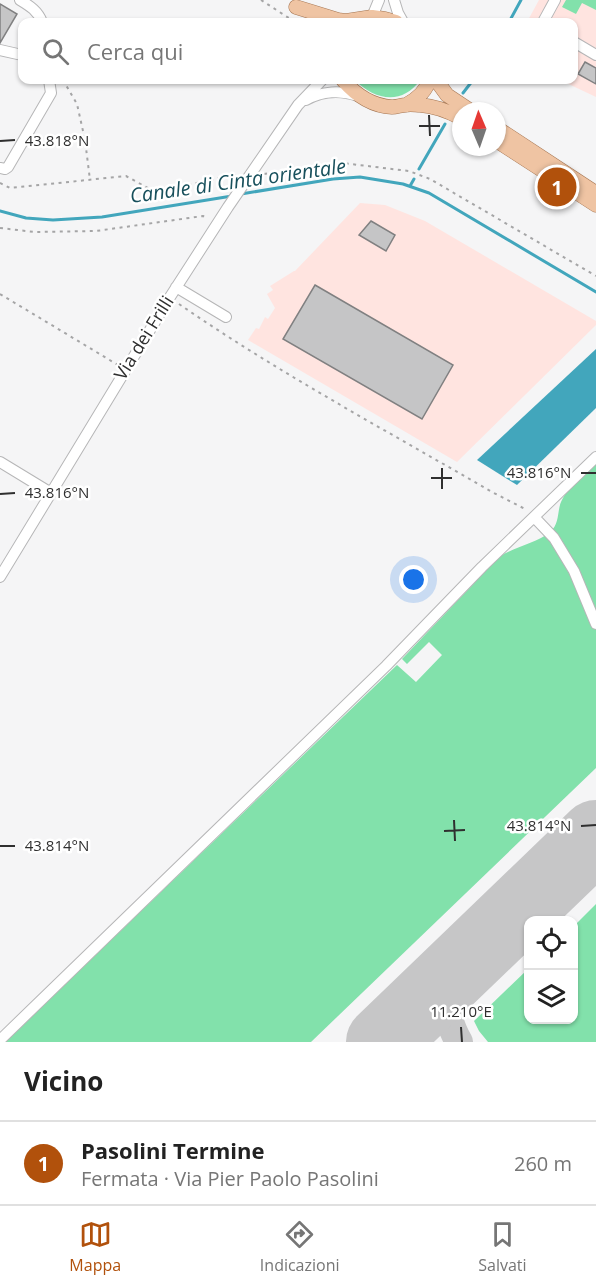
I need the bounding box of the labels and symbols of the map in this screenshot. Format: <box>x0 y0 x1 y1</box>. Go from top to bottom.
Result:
north arrow <box>452 102 506 156</box>
text: 43.818°N <box>25 130 89 150</box>
water label: Canale di Cinta orientale <box>128 152 348 209</box>
pin: 1 <box>538 164 576 210</box>
street label: Via dei Frilli <box>108 291 179 384</box>
text: 43.816°N <box>507 462 571 482</box>
text: 43.816°N <box>25 482 89 502</box>
your location <box>399 565 428 594</box>
text: 43.814°N <box>507 815 571 835</box>
text: 43.814°N <box>25 835 89 855</box>
text: 11.210°E <box>430 1001 492 1021</box>

